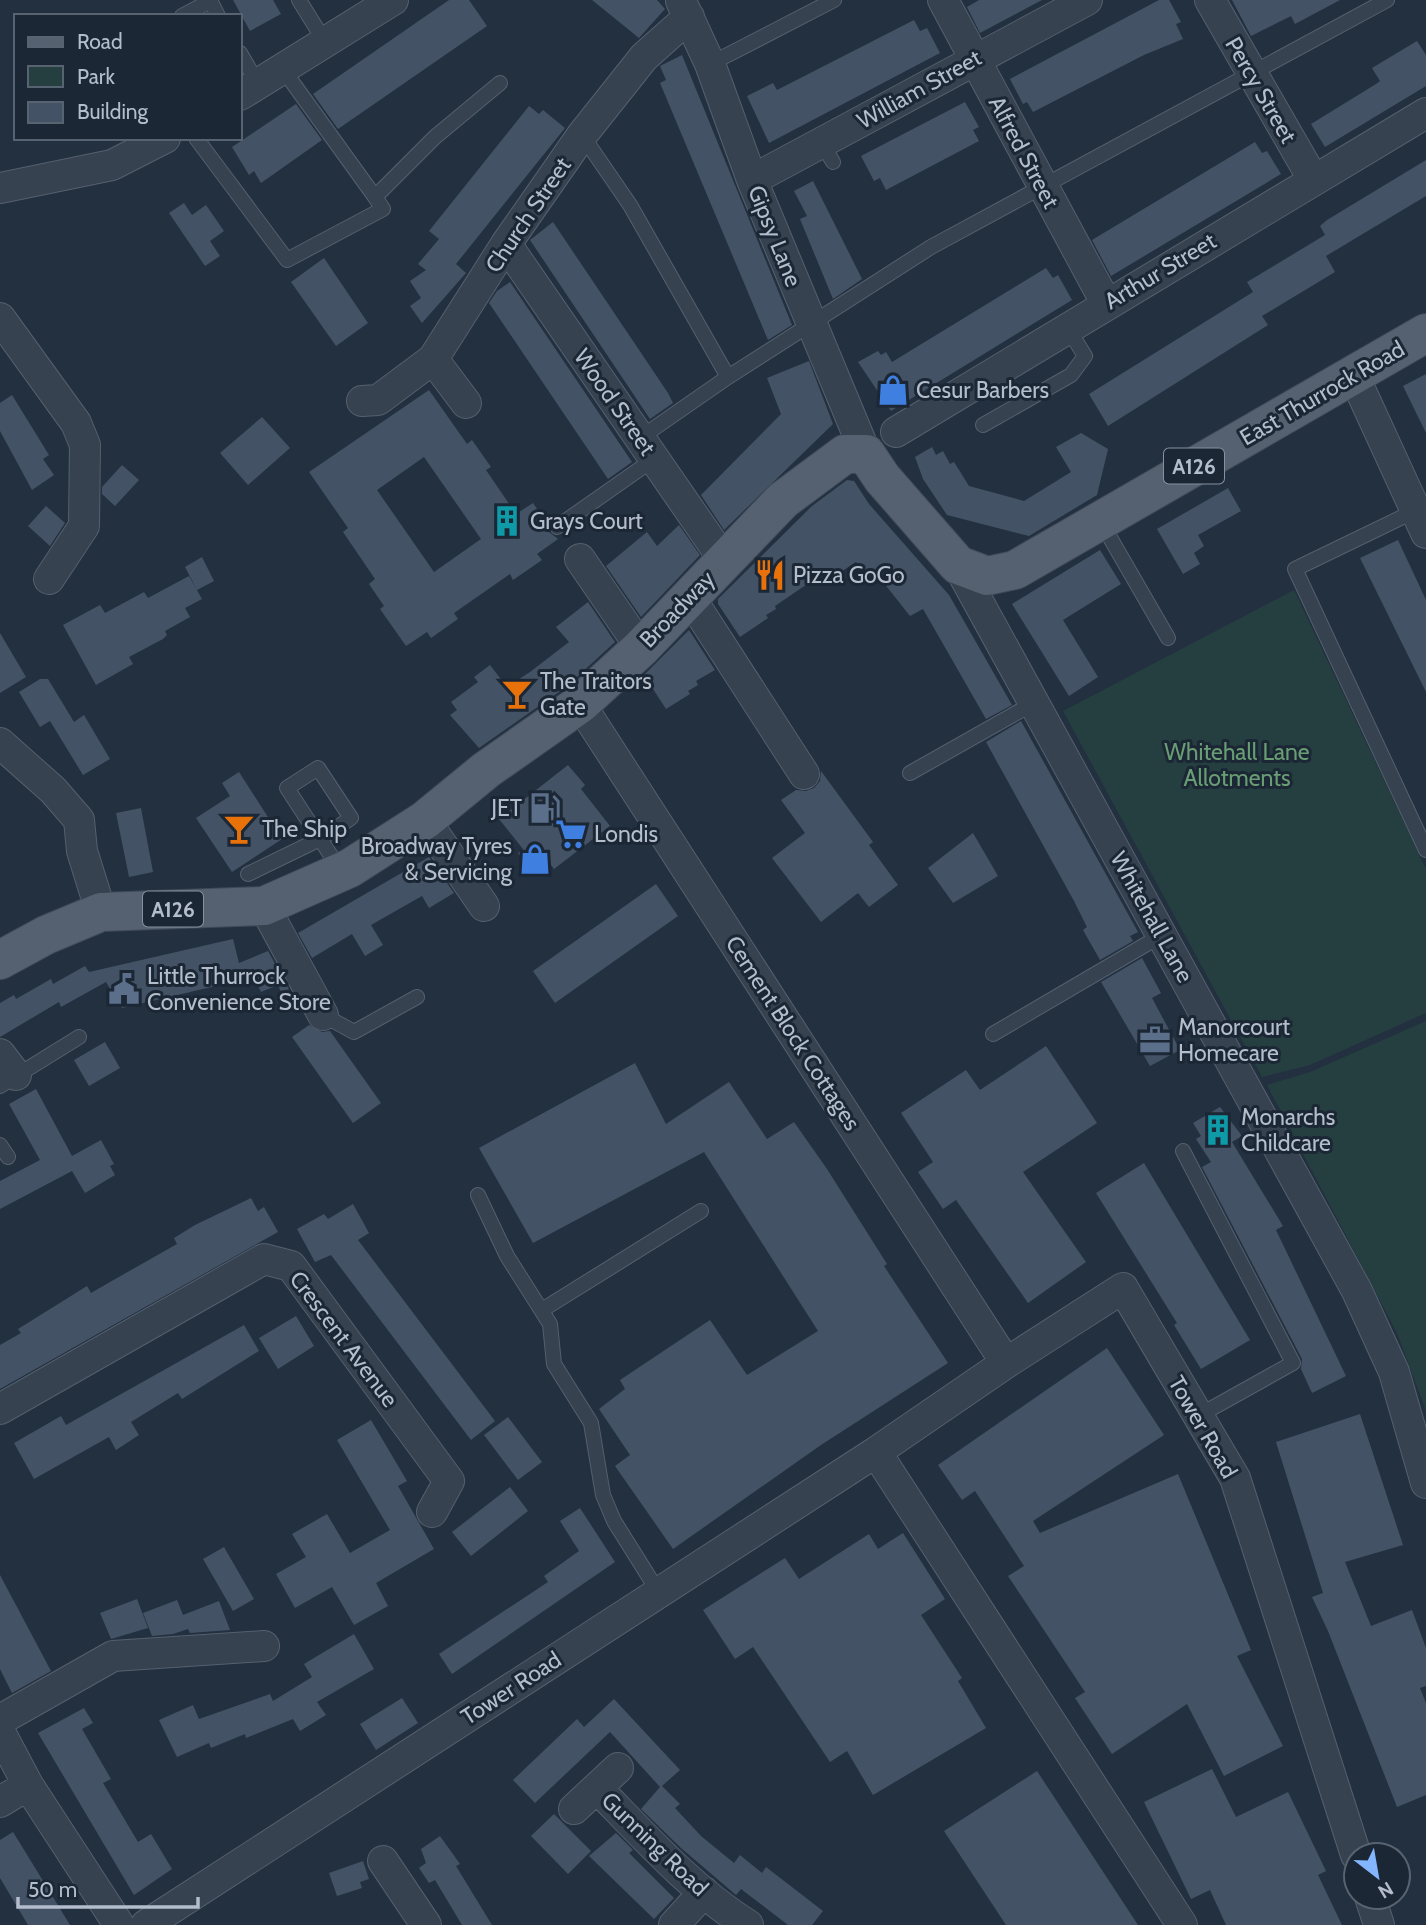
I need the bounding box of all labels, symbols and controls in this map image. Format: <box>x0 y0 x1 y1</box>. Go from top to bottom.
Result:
legend <box>14 14 242 140</box>
text: Road <box>77 29 123 54</box>
street label: Percy Street <box>1219 32 1303 148</box>
street label: William Street <box>852 43 986 135</box>
text: Park <box>77 64 115 89</box>
street label: Alfred Street <box>983 91 1065 213</box>
text: Building <box>77 99 149 124</box>
street label: Church Street <box>479 152 577 278</box>
street label: Gipsy Lane <box>742 181 808 291</box>
street label: Arthur Street <box>1099 227 1221 315</box>
street label: East Thurrock Road <box>1235 334 1409 452</box>
street label: Wood Street <box>568 344 662 461</box>
shop icon: Cesur Barbers <box>876 373 910 407</box>
place label: Cesur Barbers <box>916 376 1049 404</box>
road number: A126 <box>1164 448 1224 484</box>
building icon: Grays Court <box>490 504 524 538</box>
place label: Grays Court <box>530 507 643 535</box>
restaurant icon: Pizza GoGo <box>753 558 787 592</box>
place label: Pizza GoGo <box>793 561 905 589</box>
street label: Broadway <box>634 565 721 653</box>
place label: The Traitors Gate <box>540 667 652 721</box>
bar icon: The Traitors Gate <box>500 677 534 711</box>
park label: Whitehall Lane Allotments <box>1164 738 1310 792</box>
fuel station icon: JET <box>528 791 562 825</box>
place label: JET <box>490 794 522 822</box>
bar icon: The Ship <box>222 812 256 846</box>
place label: The Ship <box>262 815 347 843</box>
supermarket icon: Londis <box>554 817 588 851</box>
place label: Londis <box>594 820 658 848</box>
place label: Broadway Tyres & Servicing <box>361 832 513 886</box>
shop icon: Broadway Tyres & Servicing <box>518 842 552 876</box>
street label: Whitehall Lane <box>1105 847 1200 988</box>
road number: A126 <box>143 892 203 926</box>
street label: Cement Block Cottages <box>720 930 866 1136</box>
place label: Little Thurrock Convenience Store <box>147 962 331 1016</box>
public building icon: Little Thurrock Convenience Store <box>107 972 141 1006</box>
place label: Manorcourt Homecare <box>1178 1013 1290 1067</box>
office icon: Manorcourt Homecare <box>1138 1023 1172 1057</box>
place label: Monarchs Childcare <box>1241 1103 1335 1157</box>
building icon: Monarchs Childcare <box>1201 1113 1235 1147</box>
street label: Crescent Avenue <box>284 1266 404 1413</box>
street label: Tower Road <box>1162 1371 1244 1483</box>
street label: Tower Road <box>456 1645 566 1731</box>
street label: Gunning Road <box>596 1786 714 1902</box>
north arrow <box>1342 1841 1412 1911</box>
scale bar <box>18 1866 198 1910</box>
text: 50 m <box>28 1877 77 1902</box>
text: N <box>1374 1877 1397 1903</box>

